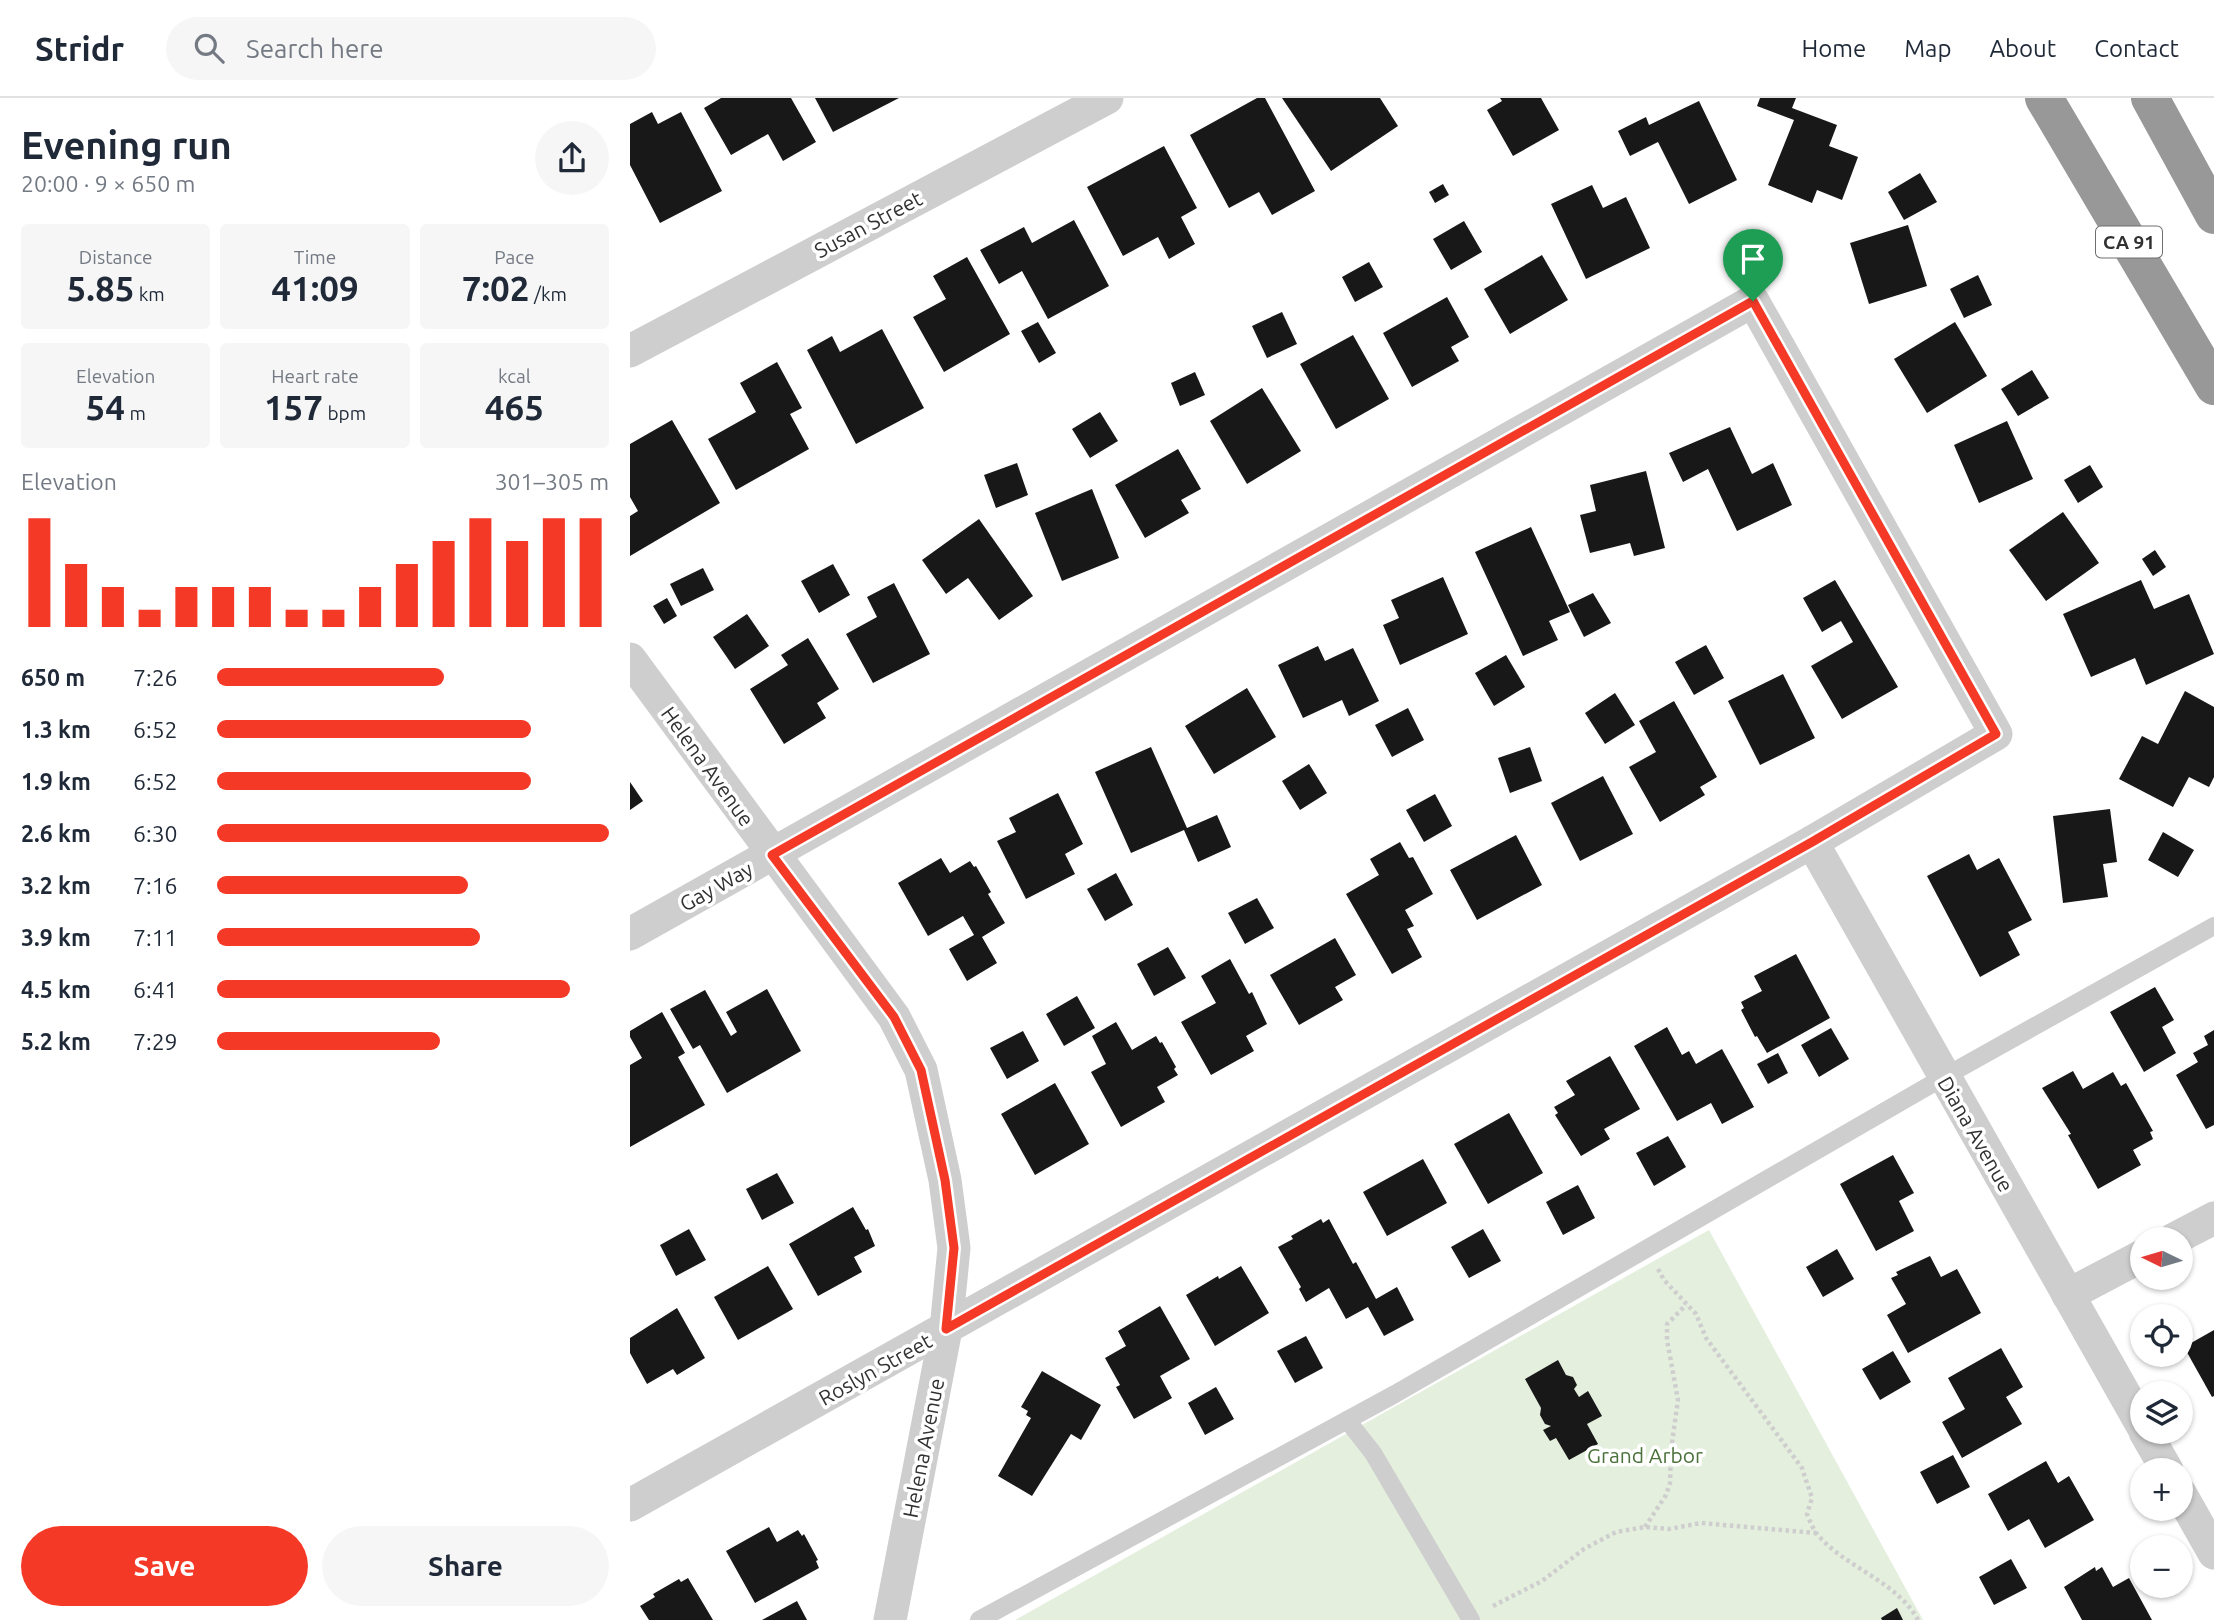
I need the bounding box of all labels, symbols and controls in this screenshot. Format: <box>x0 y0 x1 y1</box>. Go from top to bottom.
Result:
search box <box>166 17 656 80</box>
icon: search <box>190 29 228 67</box>
text: Stridr <box>35 30 124 67</box>
text: Search here <box>246 34 383 63</box>
text: Home <box>1801 35 1866 62</box>
text: Map <box>1904 35 1951 62</box>
text: About <box>1989 35 2056 62</box>
text: Contact <box>2094 35 2179 62</box>
button: share <box>535 121 609 195</box>
text: Evening run <box>21 124 232 166</box>
text: 20:00 · 9 × 650 m <box>21 171 195 196</box>
street label: Susan Street <box>810 186 926 262</box>
road number: CA 91 <box>2096 226 2162 258</box>
pin <box>1723 229 1783 301</box>
icon: arrive <box>1734 240 1772 278</box>
text: Distance <box>79 246 152 268</box>
text: Time <box>294 246 336 268</box>
text: Pace <box>494 246 534 268</box>
text: 5.85 <box>67 268 134 308</box>
text: 41:09 <box>271 268 359 308</box>
text: 7:02 <box>462 268 530 308</box>
text: km <box>134 283 165 305</box>
text: /km <box>530 283 567 305</box>
text: Elevation <box>76 365 155 387</box>
text: Heart rate <box>271 365 359 387</box>
text: kcal <box>498 365 531 387</box>
text: 54 <box>86 387 125 427</box>
text: 157 <box>264 387 323 427</box>
text: 465 <box>485 387 544 427</box>
text: m <box>125 402 146 424</box>
text: bpm <box>323 402 366 424</box>
text: Elevation <box>21 469 117 494</box>
text: 301–305 m <box>495 469 609 494</box>
text: 650 m <box>21 665 85 690</box>
text: 7:26 <box>133 665 178 690</box>
street label: Helena Avenue <box>657 702 759 830</box>
text: 1.3 km <box>21 717 91 742</box>
text: 6:52 <box>133 717 178 742</box>
text: 1.9 km <box>21 769 91 794</box>
text: 6:52 <box>133 769 178 794</box>
text: 2.6 km <box>21 821 91 846</box>
text: 6:30 <box>133 821 178 846</box>
street label: Gay Way <box>675 856 757 916</box>
text: 3.2 km <box>21 873 91 898</box>
text: 7:16 <box>133 873 178 898</box>
text: 3.9 km <box>21 925 91 950</box>
text: 7:11 <box>133 925 178 950</box>
text: 4.5 km <box>21 977 91 1002</box>
text: 6:41 <box>133 977 178 1002</box>
text: 5.2 km <box>21 1029 91 1054</box>
text: 7:29 <box>133 1029 178 1054</box>
street label: Diana Avenue <box>1933 1072 2019 1196</box>
north arrow <box>2130 1227 2193 1290</box>
map controls <box>2130 1227 2193 1598</box>
button: locate <box>2130 1304 2193 1367</box>
street label: Roslyn Street <box>814 1328 936 1410</box>
street label: Helena Avenue <box>898 1376 948 1520</box>
button: layers <box>2130 1381 2193 1444</box>
park label: Grand Arbor <box>1587 1443 1703 1467</box>
button: + <box>2130 1458 2193 1521</box>
button: Save <box>21 1526 308 1606</box>
button: Share <box>322 1526 609 1606</box>
button: − <box>2130 1535 2193 1598</box>

